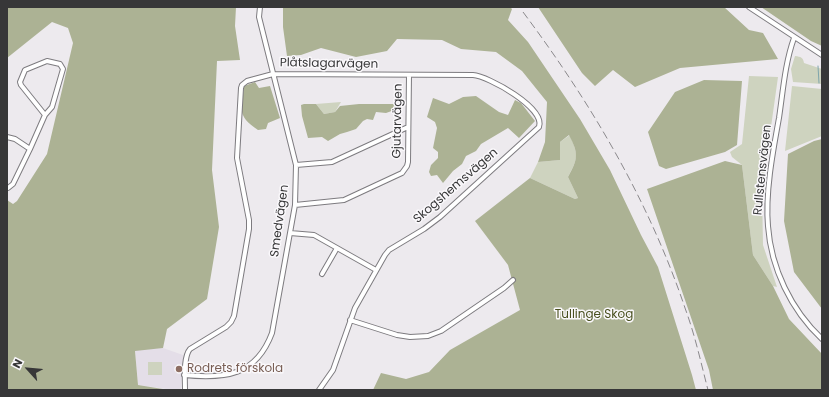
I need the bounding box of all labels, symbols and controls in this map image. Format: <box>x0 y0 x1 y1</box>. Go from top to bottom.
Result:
street label: Plåtslagarvägen <box>280 56 378 72</box>
street label: Gjutarvägen <box>390 83 406 159</box>
street label: Rullstensvägen <box>751 124 775 216</box>
street label: Skogshemsvägen <box>411 145 501 227</box>
street label: Smedvägen <box>268 184 292 258</box>
park label: Tullinge Skog <box>555 308 633 322</box>
north arrow <box>8 349 48 389</box>
text: N <box>8 356 26 371</box>
place label: Rodrets förskola <box>187 362 283 376</box>
marker: Rodrets förskola <box>174 364 184 374</box>

